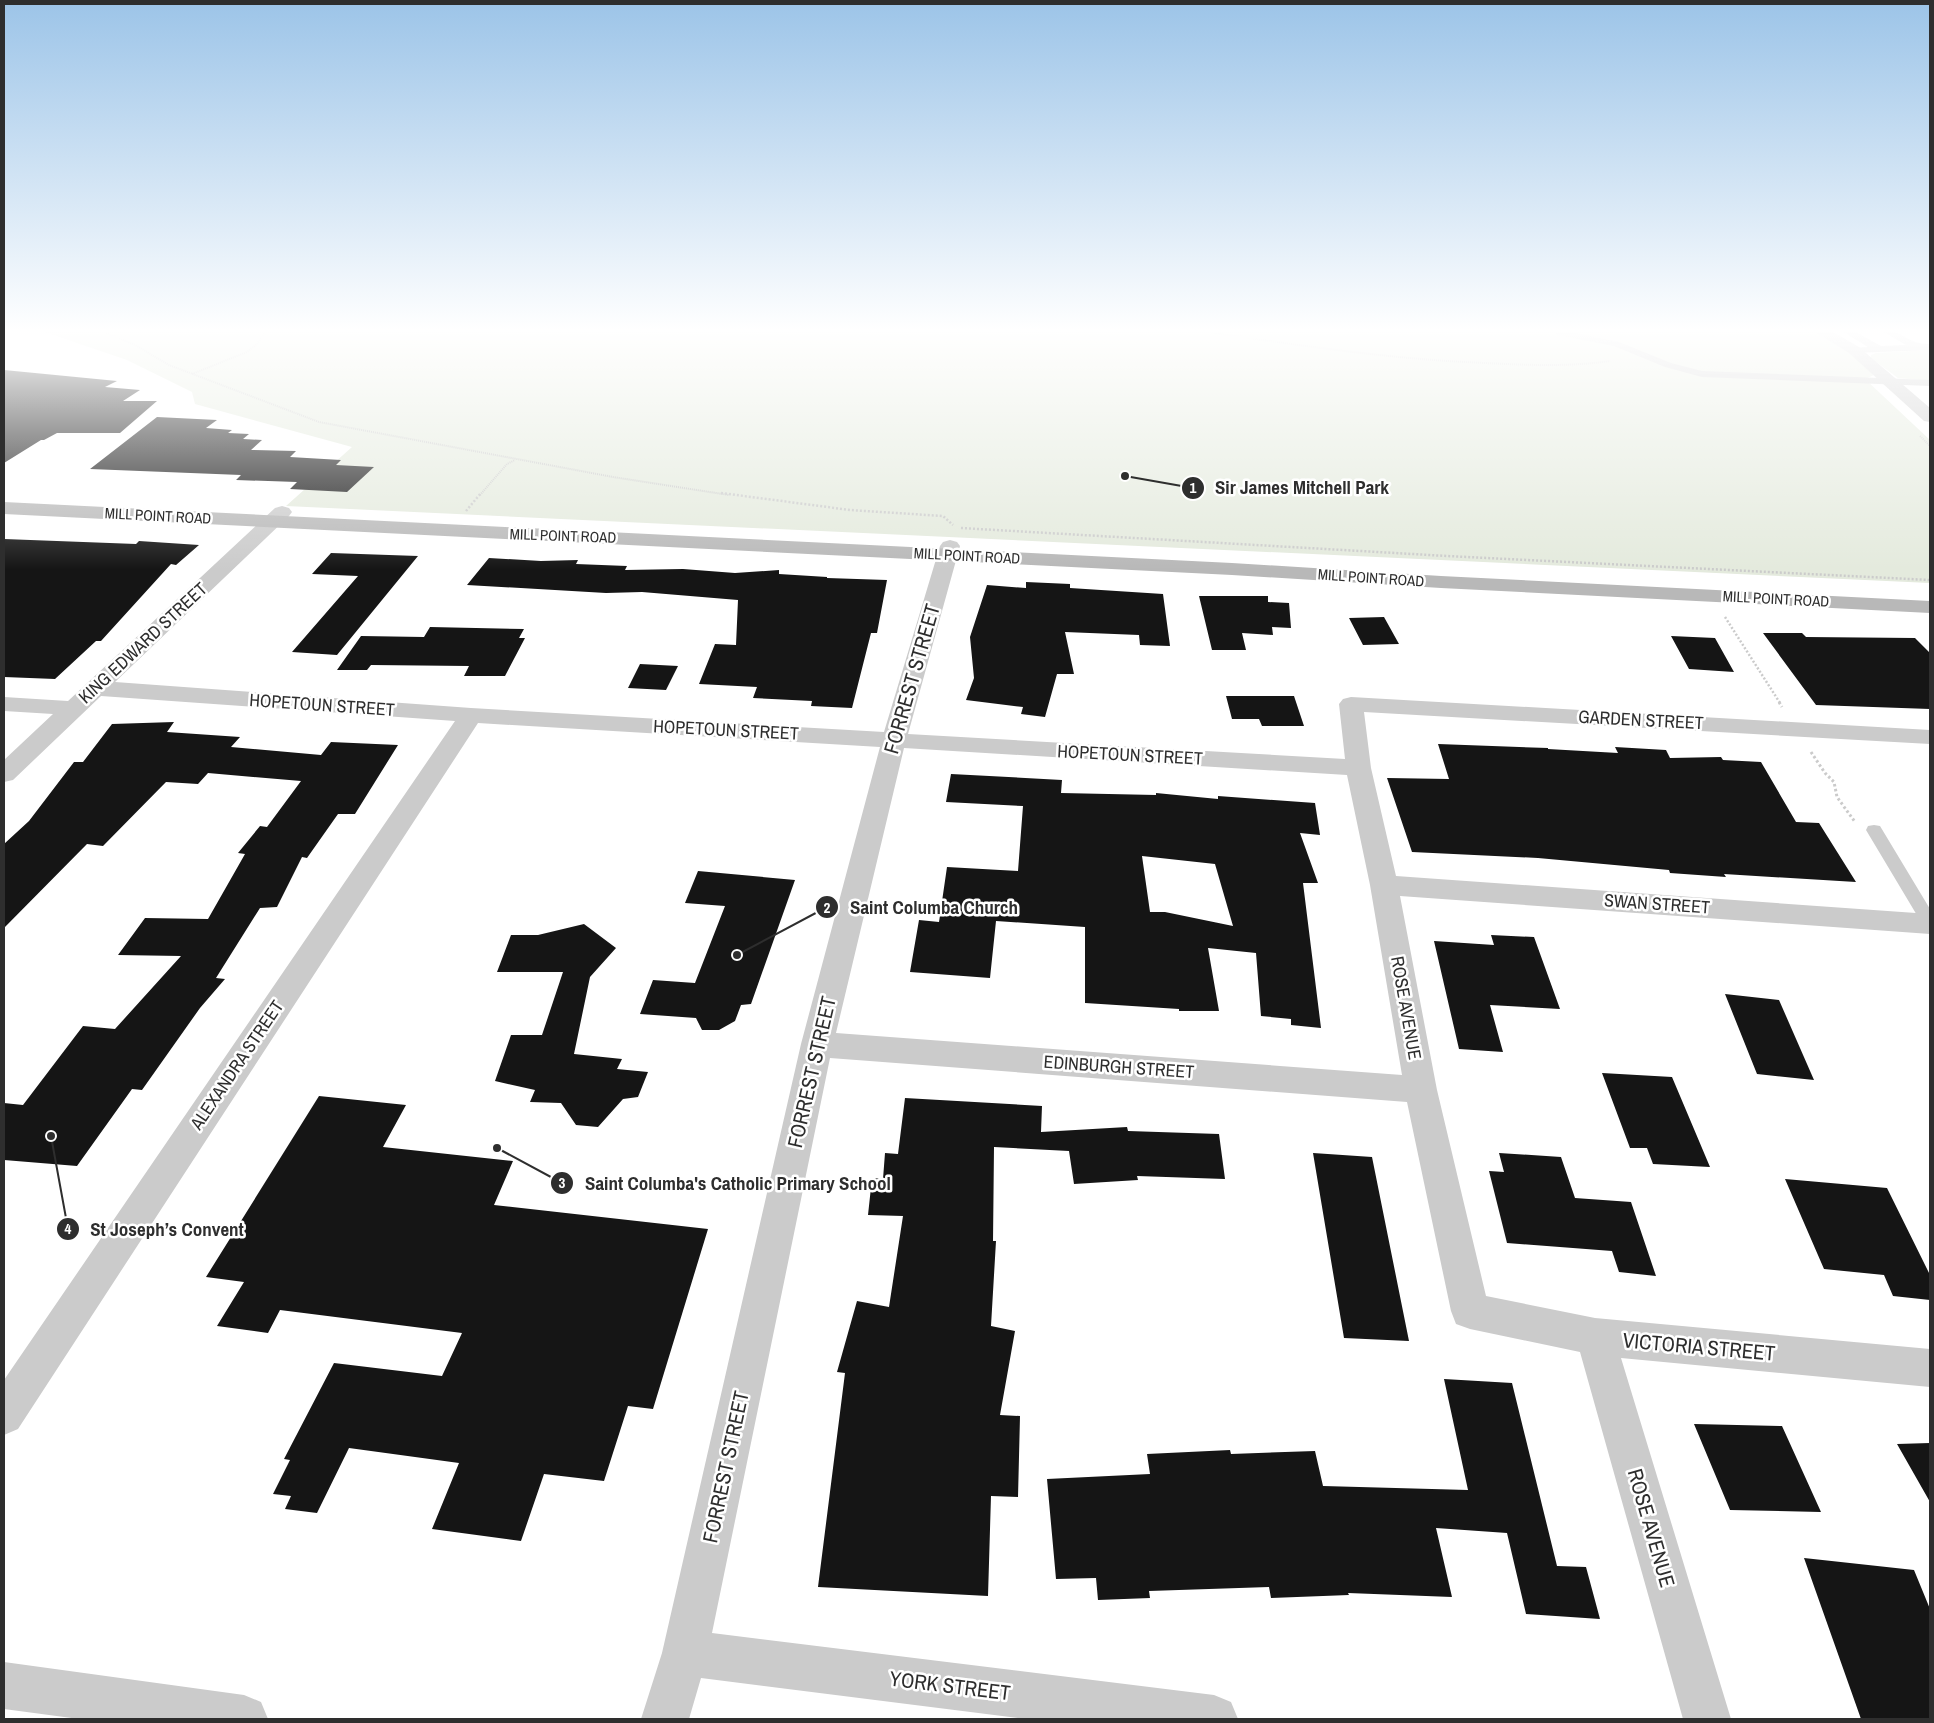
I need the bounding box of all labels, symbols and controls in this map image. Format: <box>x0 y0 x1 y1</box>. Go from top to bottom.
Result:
callout: Sir James Mitchell Park <box>1180 471 1399 505</box>
text: Sir James Mitchell Park <box>1215 474 1389 500</box>
text: 1 <box>1190 477 1197 498</box>
street label: MILL POINT ROAD <box>104 502 212 529</box>
street label: MILL POINT ROAD <box>509 523 617 548</box>
street label: MILL POINT ROAD <box>913 542 1021 569</box>
street label: MILL POINT ROAD <box>1317 563 1425 592</box>
street label: KING EDWARD STREET <box>73 576 212 709</box>
street label: MILL POINT ROAD <box>1722 585 1830 612</box>
street label: FORREST STREET <box>876 600 947 757</box>
street label: HOPETOUN STREET <box>248 687 396 722</box>
street label: GARDEN STREET <box>1578 704 1704 735</box>
street label: HOPETOUN STREET <box>653 713 799 746</box>
street label: HOPETOUN STREET <box>1057 738 1203 771</box>
street label: SWAN STREET <box>1603 887 1711 920</box>
callout: Saint Columba Church <box>815 890 1028 924</box>
text: Saint Columba Church <box>850 894 1018 920</box>
text: 2 <box>824 897 831 918</box>
street label: ROSE AVENUE <box>1385 954 1428 1062</box>
street label: FORREST STREET <box>780 993 843 1151</box>
street label: ALEXANDRA STREET <box>183 995 289 1135</box>
street label: EDINBURGH STREET <box>1043 1049 1195 1084</box>
callout: Saint Columba's Catholic Primary School <box>550 1166 901 1200</box>
text: Saint Columba's Catholic Primary School <box>585 1170 891 1196</box>
text: 3 <box>559 1172 566 1193</box>
callout: St Joseph’s Convent <box>56 1212 254 1246</box>
text: St Joseph’s Convent <box>90 1216 244 1242</box>
text: 4 <box>65 1218 72 1239</box>
street label: VICTORIA STREET <box>1622 1325 1777 1368</box>
street label: FORREST STREET <box>695 1388 756 1546</box>
street label: ROSE AVENUE <box>1621 1465 1682 1591</box>
street label: YORK STREET <box>888 1664 1013 1707</box>

